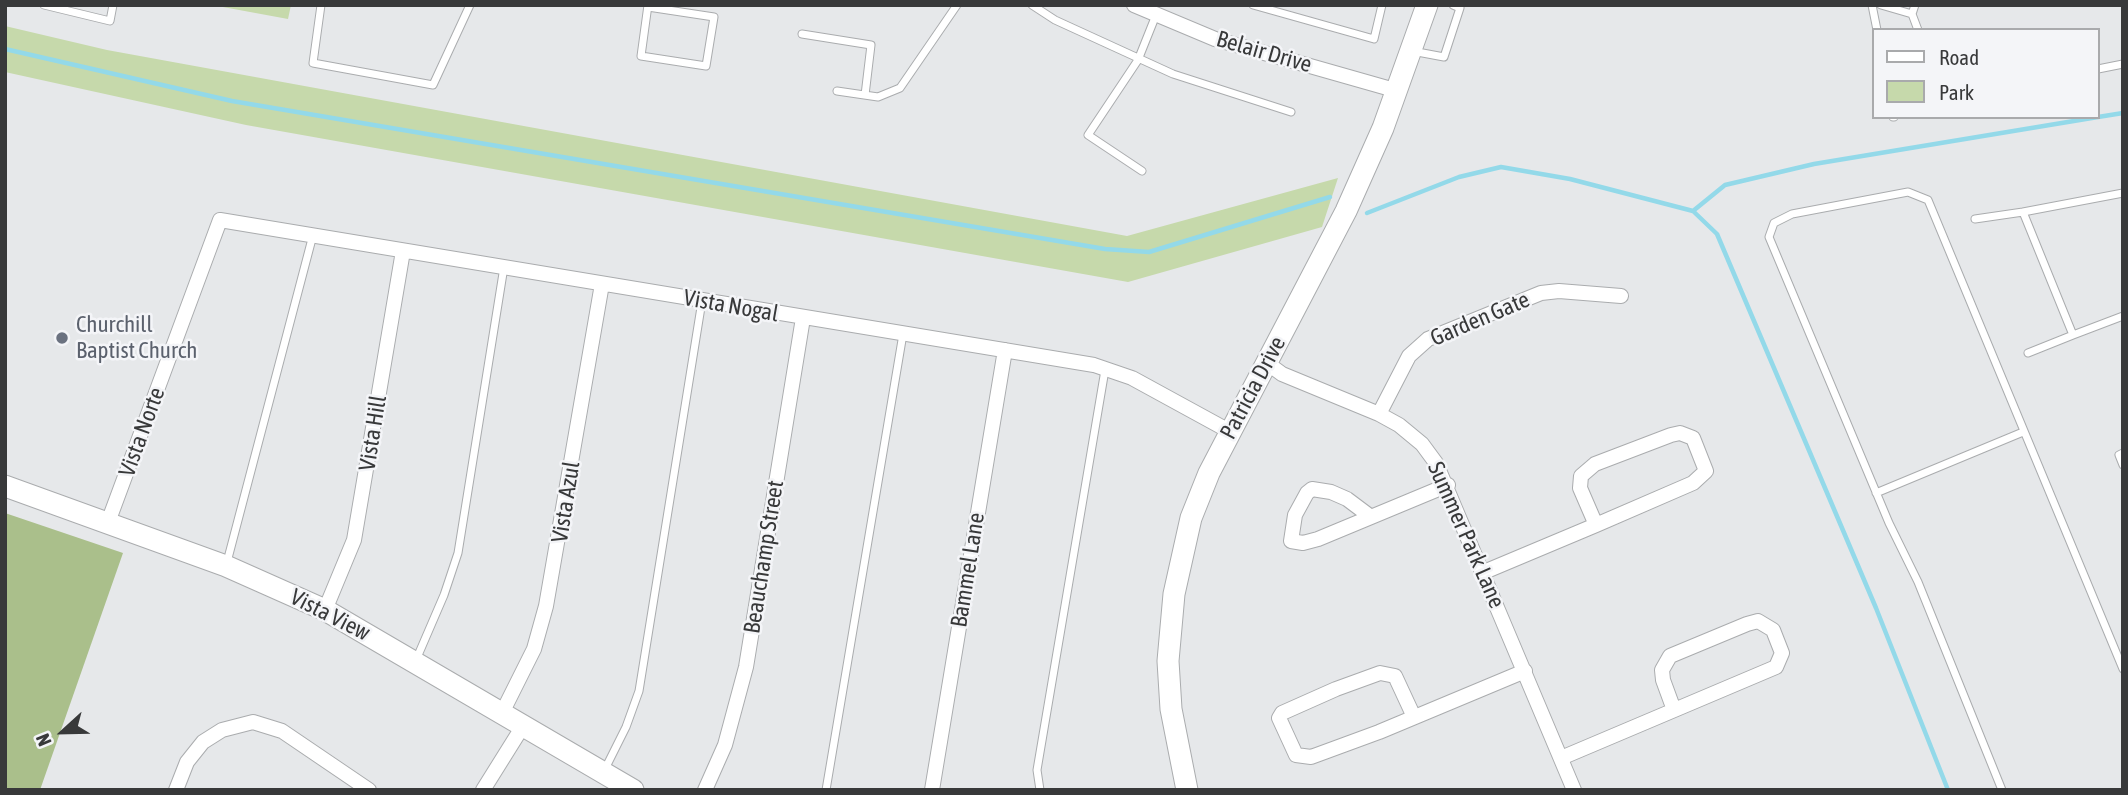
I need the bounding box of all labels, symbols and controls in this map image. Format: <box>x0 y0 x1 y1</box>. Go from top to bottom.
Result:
street label: Belair Drive <box>1213 25 1315 79</box>
legend <box>1872 28 2100 119</box>
text: Road <box>1939 45 1979 69</box>
text: Park <box>1939 80 1974 104</box>
street label: Vista Nogal <box>681 284 781 328</box>
street label: Garden Gate <box>1426 286 1534 352</box>
place label: Churchill Baptist Church <box>76 311 197 365</box>
marker: Churchill Baptist Church <box>54 330 70 346</box>
street label: Patricia Drive <box>1214 332 1292 444</box>
street label: Vista Norte <box>113 384 171 480</box>
street label: Vista Hill <box>353 393 393 473</box>
street label: Summer Park Lane <box>1421 458 1511 612</box>
street label: Vista Azul <box>546 459 586 545</box>
street label: Beauchamp Street <box>738 479 790 635</box>
street label: Bammel Lane <box>945 511 991 629</box>
street label: Vista View <box>286 583 374 647</box>
north arrow <box>28 697 98 767</box>
text: N <box>31 731 56 749</box>

